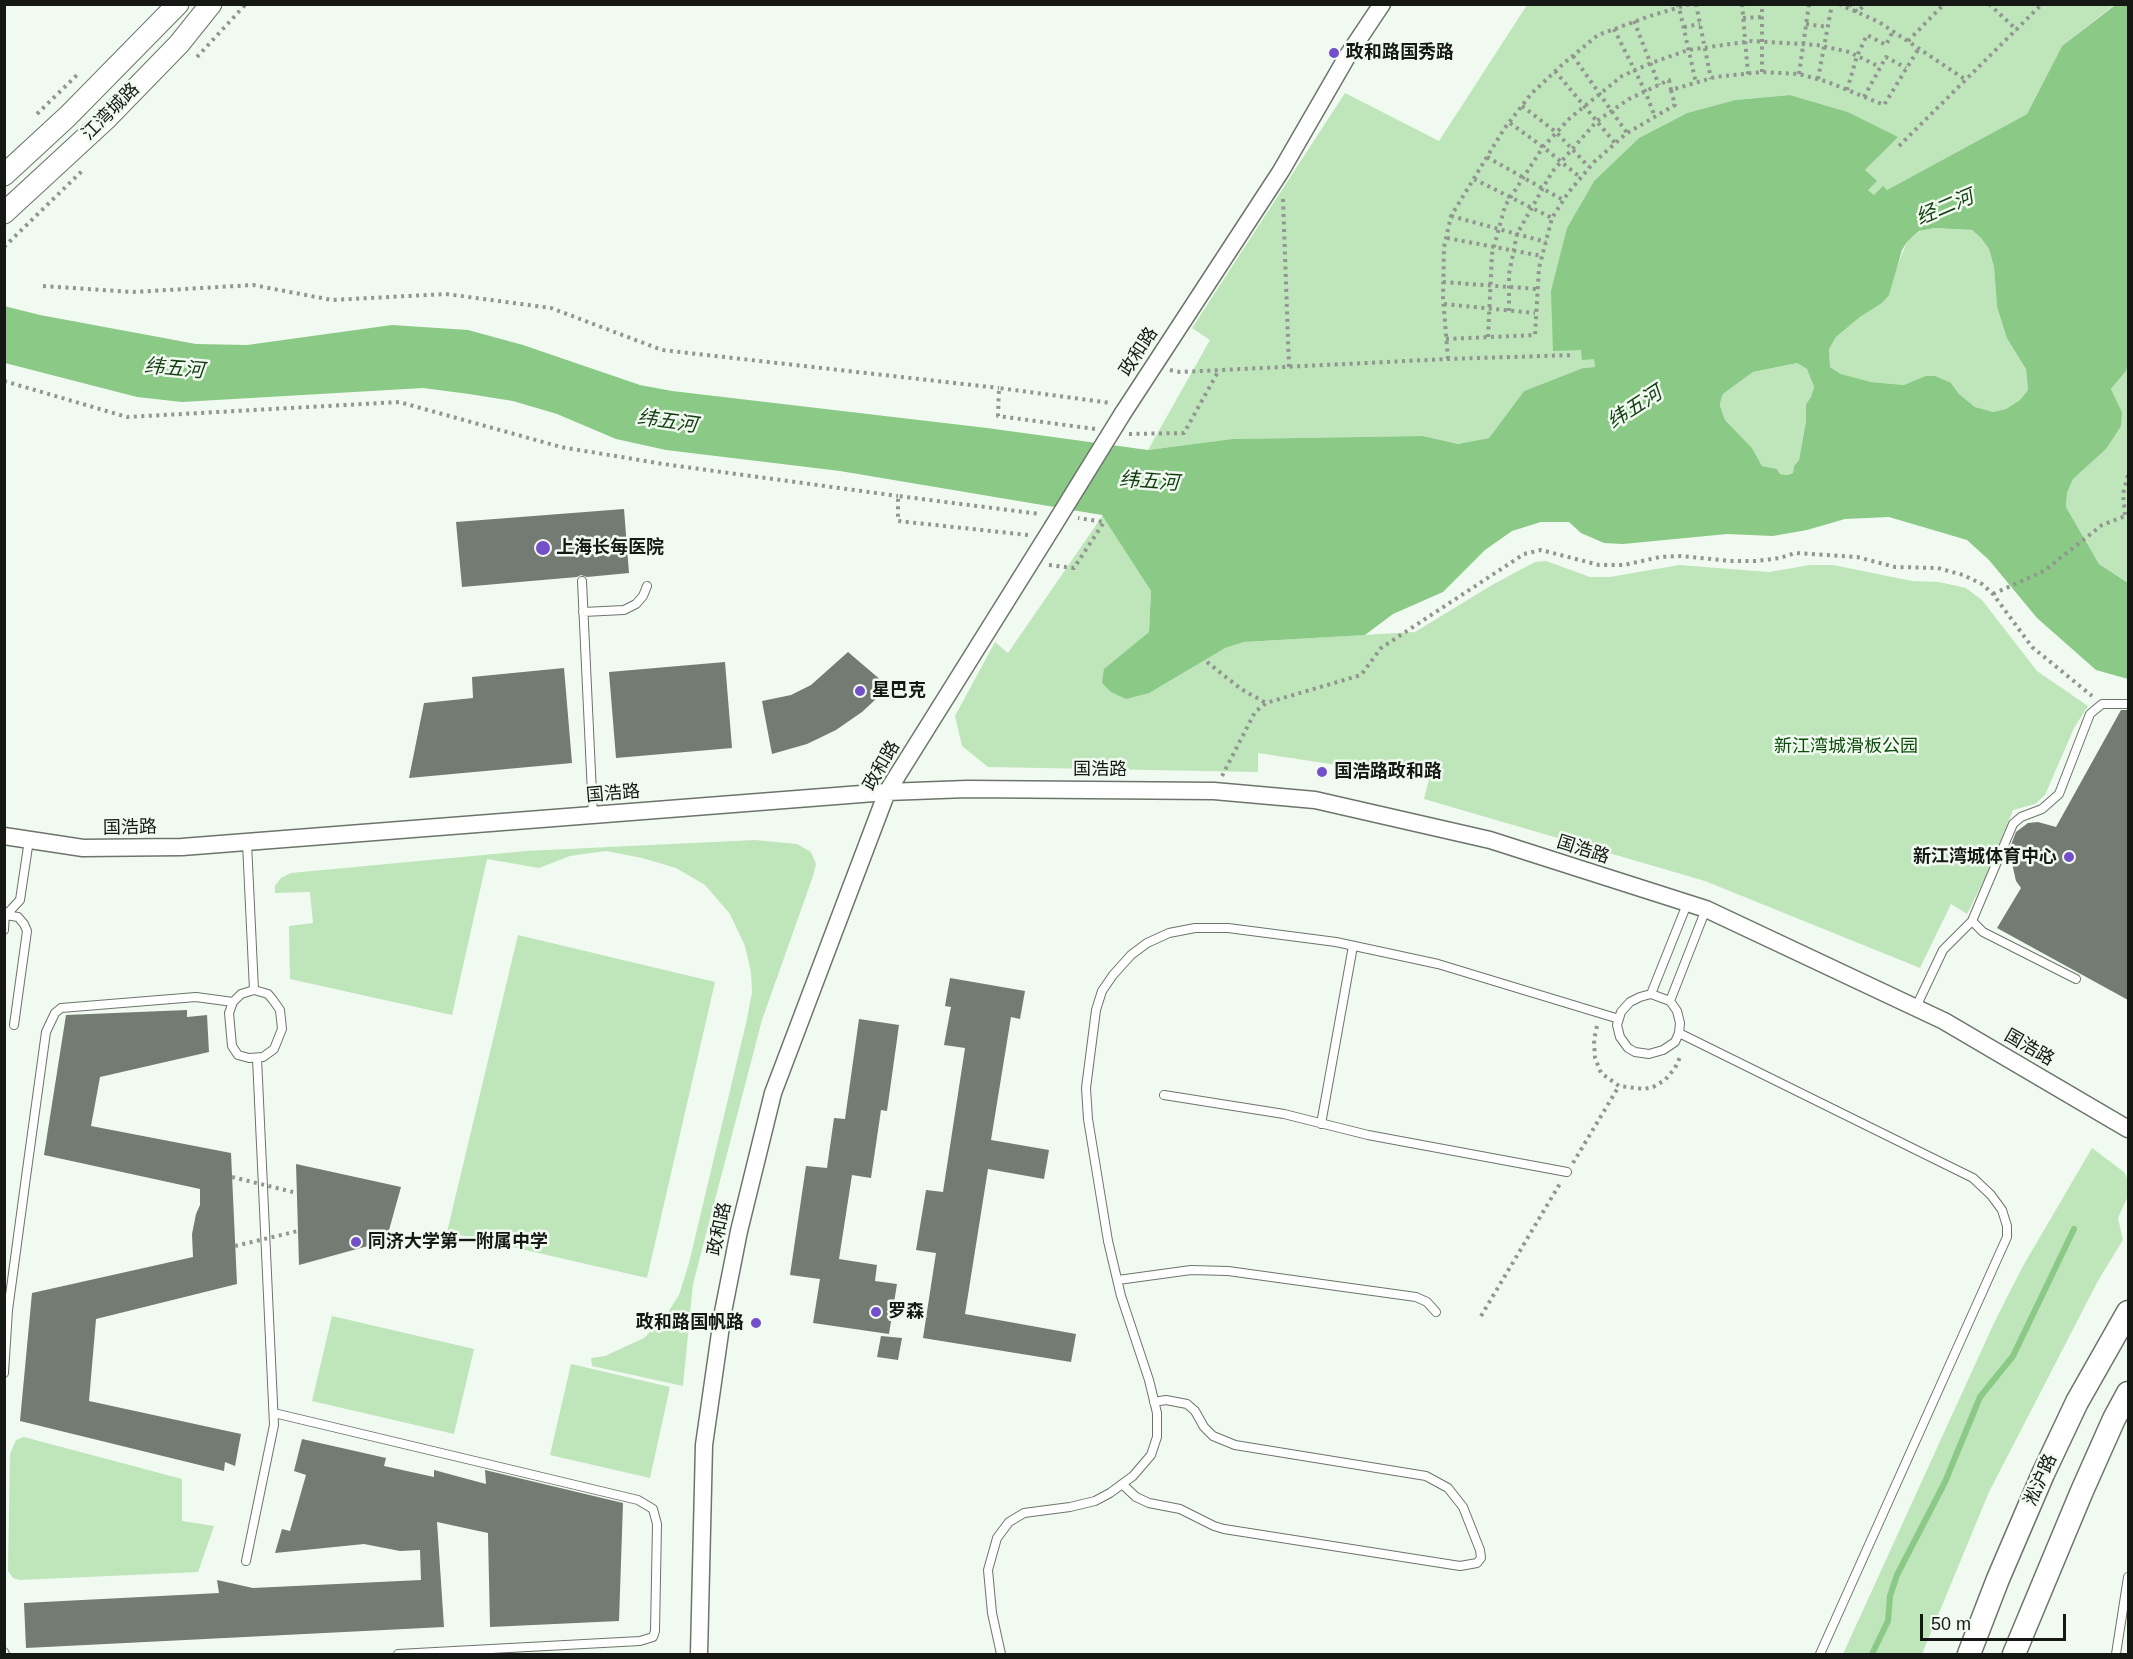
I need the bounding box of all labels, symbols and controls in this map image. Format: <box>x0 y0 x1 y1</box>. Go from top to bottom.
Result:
place label: 政和路国秀路 <box>1346 42 1454 64</box>
marker: 政和路国秀路 <box>1327 46 1341 60</box>
street label: 江湾城路 <box>78 79 144 145</box>
water label: 经二河 <box>1913 185 1977 231</box>
street label: 政和路 <box>1115 323 1163 381</box>
water label: 纬五河 <box>143 354 205 384</box>
water label: 纬五河 <box>1603 382 1667 434</box>
water label: 纬五河 <box>636 406 698 438</box>
water label: 纬五河 <box>1118 468 1180 496</box>
place label: 上海长每医院 <box>556 537 664 559</box>
marker: 上海长每医院 <box>534 539 552 557</box>
place label: 星巴克 <box>872 680 926 702</box>
marker: 星巴克 <box>853 684 867 698</box>
park label: 新江湾城滑板公园 <box>1774 736 1918 758</box>
street label: 政和路 <box>859 737 905 795</box>
street label: 国浩路 <box>1073 759 1127 781</box>
place label: 国浩路政和路 <box>1334 761 1442 783</box>
marker: 国浩路政和路 <box>1315 765 1329 779</box>
street label: 国浩路 <box>585 781 641 807</box>
street label: 国浩路 <box>103 817 157 839</box>
street label: 国浩路 <box>1554 831 1612 869</box>
place label: 新江湾城体育中心 <box>1913 846 2057 868</box>
marker: 新江湾城体育中心 <box>2062 850 2076 864</box>
street label: 国浩路 <box>2000 1025 2058 1071</box>
street label: 政和路 <box>704 1200 736 1258</box>
place label: 同济大学第一附属中学 <box>368 1231 548 1253</box>
marker: 同济大学第一附属中学 <box>349 1235 363 1249</box>
place label: 罗森 <box>888 1301 924 1323</box>
marker: 罗森 <box>869 1305 883 1319</box>
place label: 政和路国帆路 <box>636 1312 744 1334</box>
marker: 政和路国帆路 <box>749 1316 763 1330</box>
street label: 淞沪路 <box>2020 1451 2062 1509</box>
scale bar <box>1923 1602 2068 1640</box>
text: 50 m <box>1931 1614 1971 1634</box>

